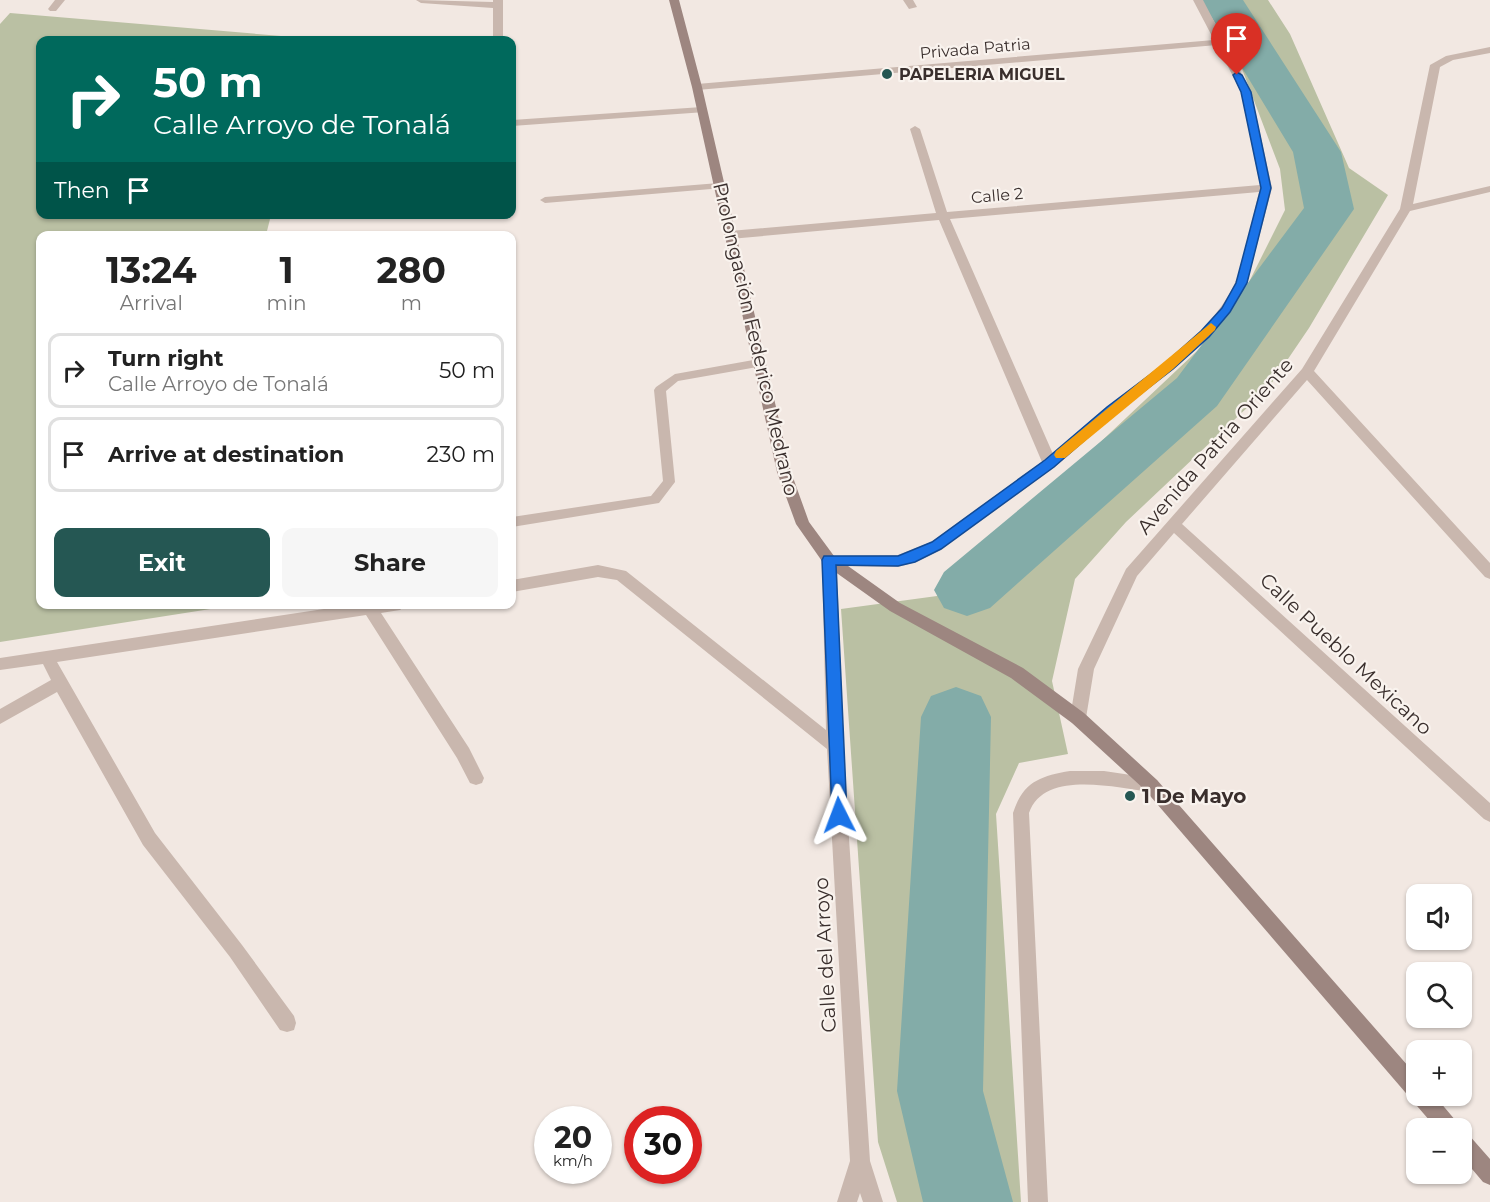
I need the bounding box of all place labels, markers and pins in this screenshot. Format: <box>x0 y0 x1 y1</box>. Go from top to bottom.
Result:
pin <box>1211 13 1262 75</box>
place label: PAPELERIA MIGUEL <box>899 65 1065 84</box>
marker: PAPELERIA MIGUEL <box>880 67 894 81</box>
place label: 1 De Mayo <box>1142 784 1246 808</box>
marker: 1 De Mayo <box>1123 789 1137 803</box>

